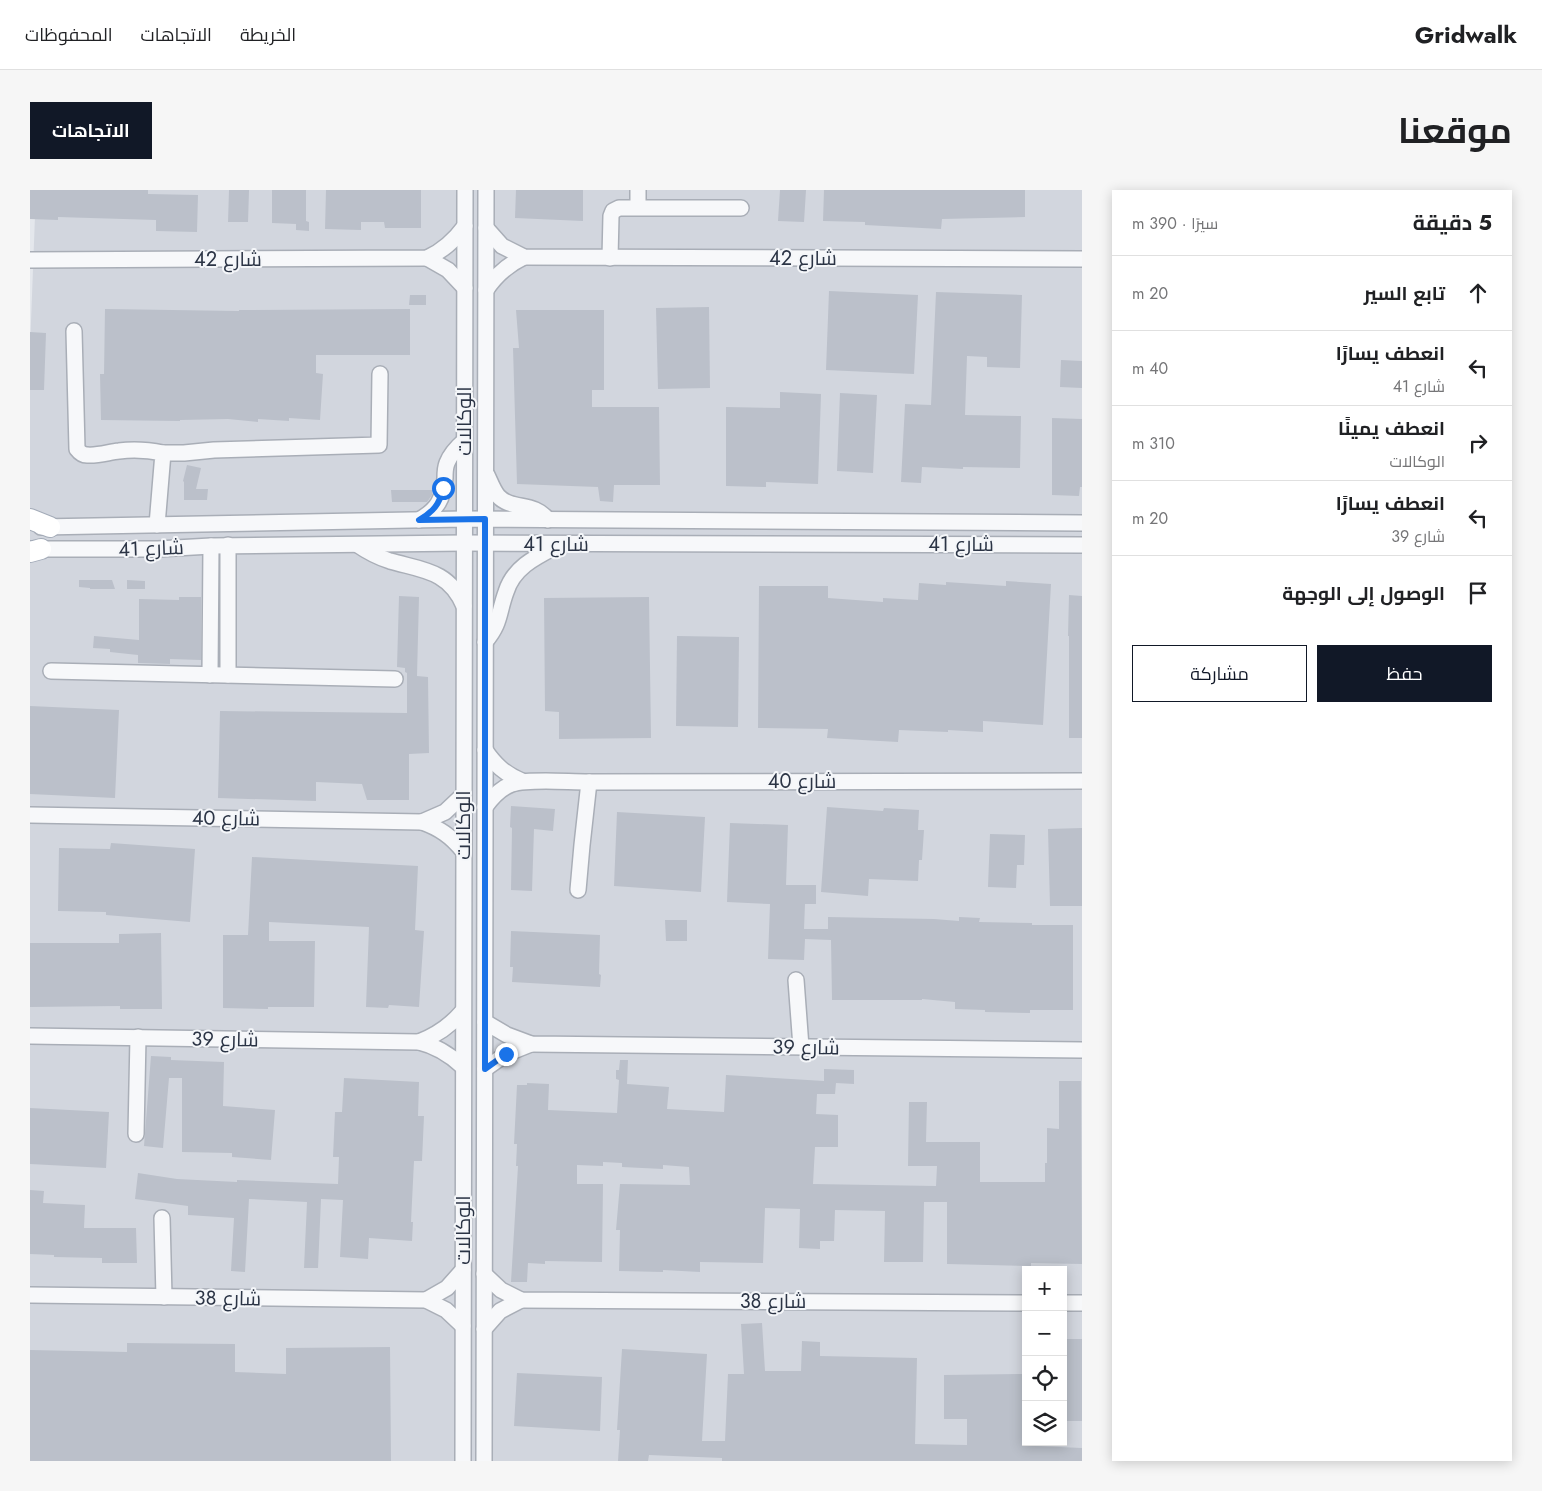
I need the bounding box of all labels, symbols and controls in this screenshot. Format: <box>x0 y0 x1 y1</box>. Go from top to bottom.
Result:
text: Gridwalk <box>1415 17 1517 52</box>
text: المحفوظات <box>25 22 113 48</box>
text: الاتجاهات <box>141 22 212 48</box>
text: الخريطة <box>240 22 296 48</box>
button: الاتجاهات <box>30 102 152 159</box>
text: موقعنا <box>1398 106 1512 156</box>
text: 5 دقيقة <box>1413 208 1492 238</box>
text: سيرًا · 390 m <box>1132 212 1218 235</box>
street label: شارع 42 <box>769 244 837 273</box>
street label: شارع 42 <box>194 245 262 274</box>
icon: ahead <box>1464 279 1492 307</box>
text: تابع السير <box>1364 280 1445 307</box>
text: 20 m <box>1132 282 1168 305</box>
text: انعطف يسارًا <box>1336 340 1445 367</box>
icon: left <box>1464 354 1492 382</box>
text: 40 m <box>1132 357 1168 380</box>
text: شارع 41 <box>1393 375 1445 398</box>
street label: الوكالات <box>450 386 479 456</box>
text: انعطف يمينًا <box>1338 415 1445 442</box>
icon: right <box>1464 429 1492 457</box>
text: 310 m <box>1132 432 1175 455</box>
text: الوكالات <box>1389 450 1445 473</box>
route start <box>432 477 455 500</box>
text: انعطف يسارًا <box>1336 490 1445 517</box>
icon: left <box>1464 504 1492 532</box>
text: 20 m <box>1132 507 1168 530</box>
text: شارع 39 <box>1391 525 1445 548</box>
street label: شارع 41 <box>523 530 589 559</box>
street label: شارع 41 <box>928 530 994 559</box>
street label: شارع 41 <box>118 533 184 564</box>
icon: arrive <box>1464 579 1492 607</box>
text: الوصول إلى الوجهة <box>1282 580 1445 607</box>
button: مشاركة <box>1132 645 1307 702</box>
button: حفظ <box>1317 645 1492 702</box>
street label: شارع 40 <box>768 767 836 796</box>
street label: الوكالات <box>449 790 478 860</box>
street label: شارع 40 <box>192 803 260 834</box>
street label: شارع 39 <box>191 1024 259 1055</box>
street label: شارع 39 <box>772 1032 840 1063</box>
route end <box>495 1043 518 1066</box>
street label: الوكالات <box>449 1195 478 1265</box>
map controls <box>1022 1266 1067 1446</box>
button: + <box>1022 1266 1067 1311</box>
street label: شارع 38 <box>194 1283 262 1314</box>
street label: شارع 38 <box>740 1287 806 1316</box>
button: − <box>1022 1311 1067 1356</box>
button: locate <box>1022 1356 1067 1401</box>
button: layers <box>1022 1401 1067 1446</box>

